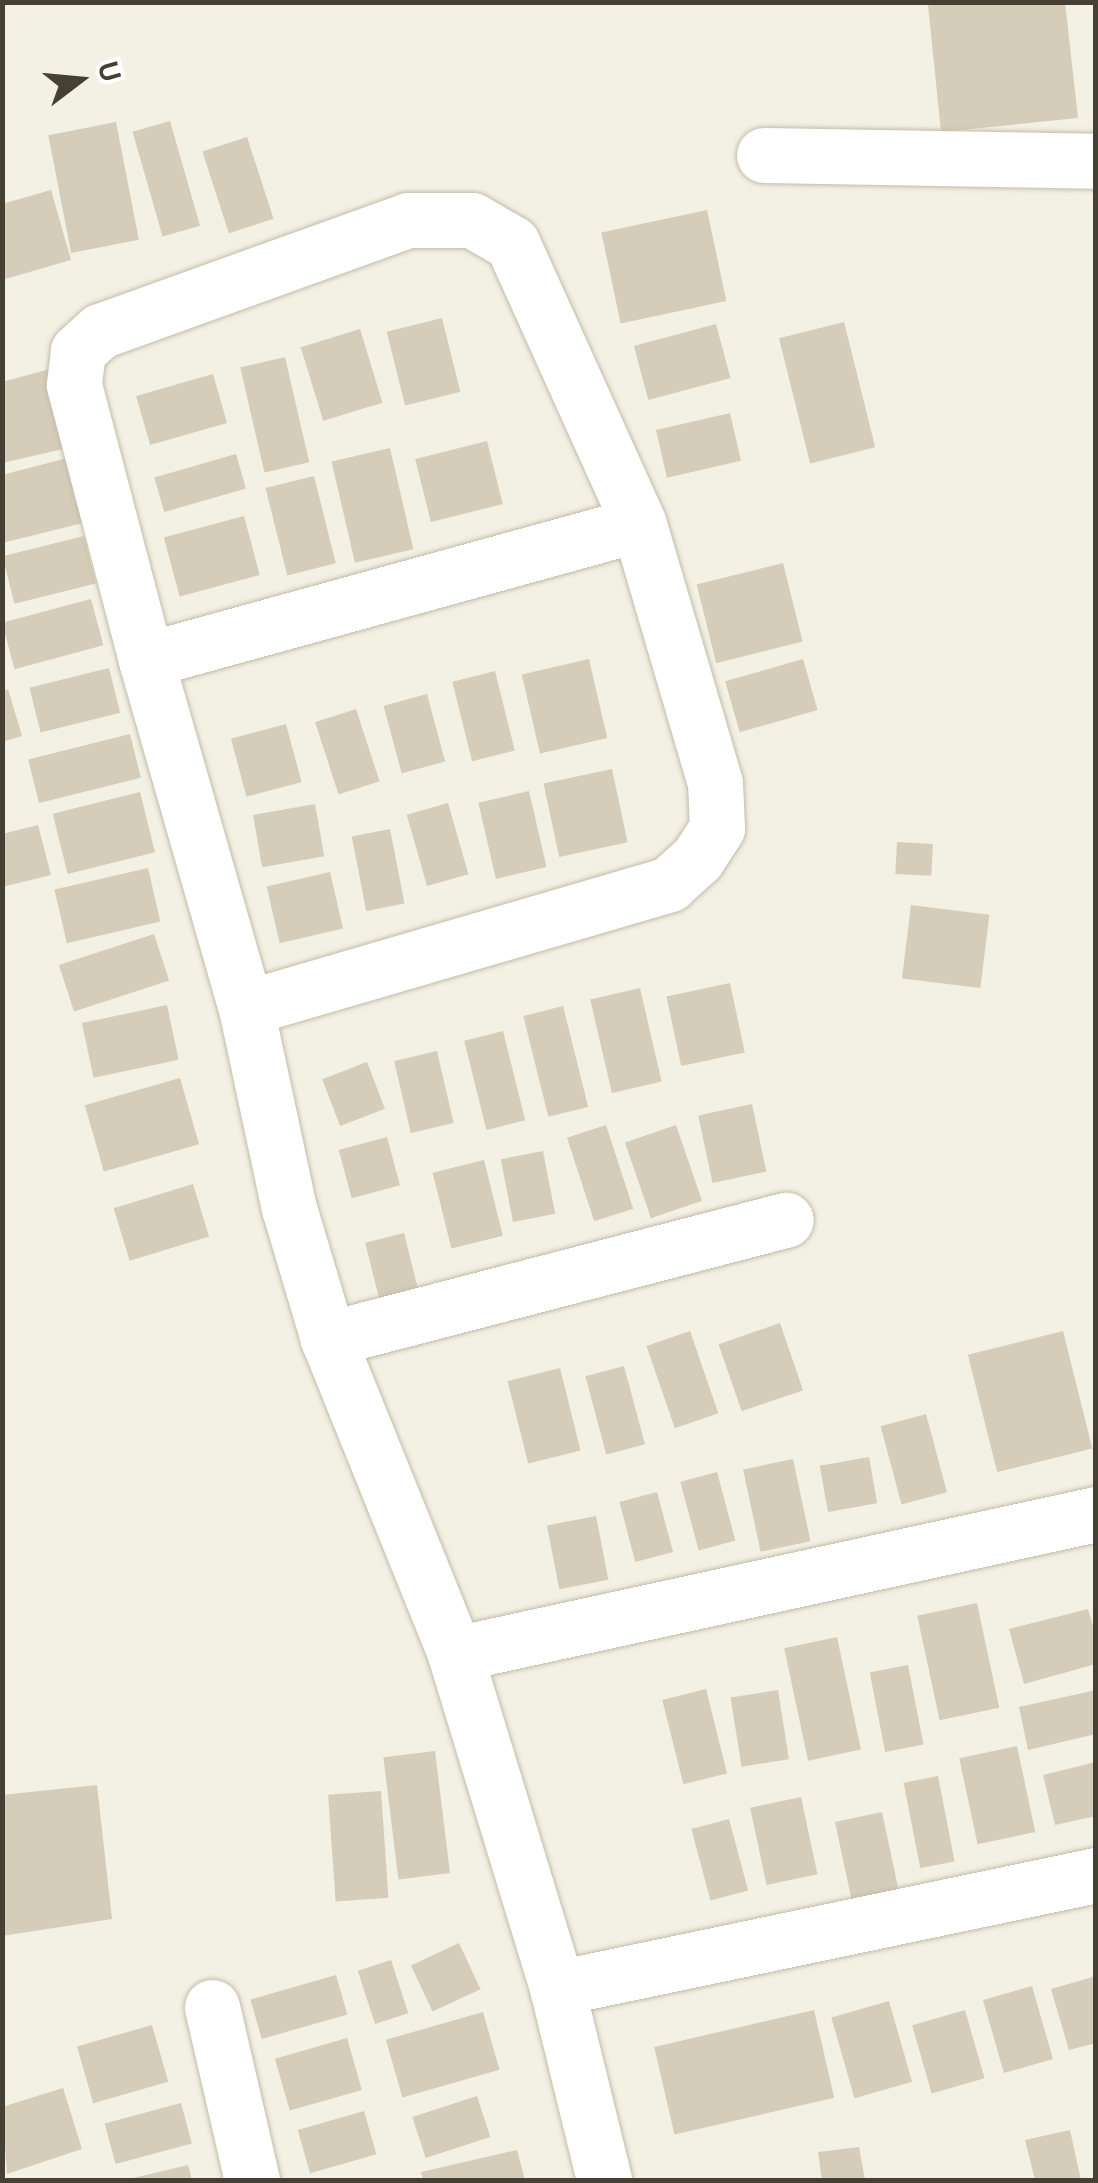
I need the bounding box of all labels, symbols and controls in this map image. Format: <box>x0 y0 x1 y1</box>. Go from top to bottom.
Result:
north arrow <box>30 30 130 130</box>
text: U <box>89 57 130 86</box>

